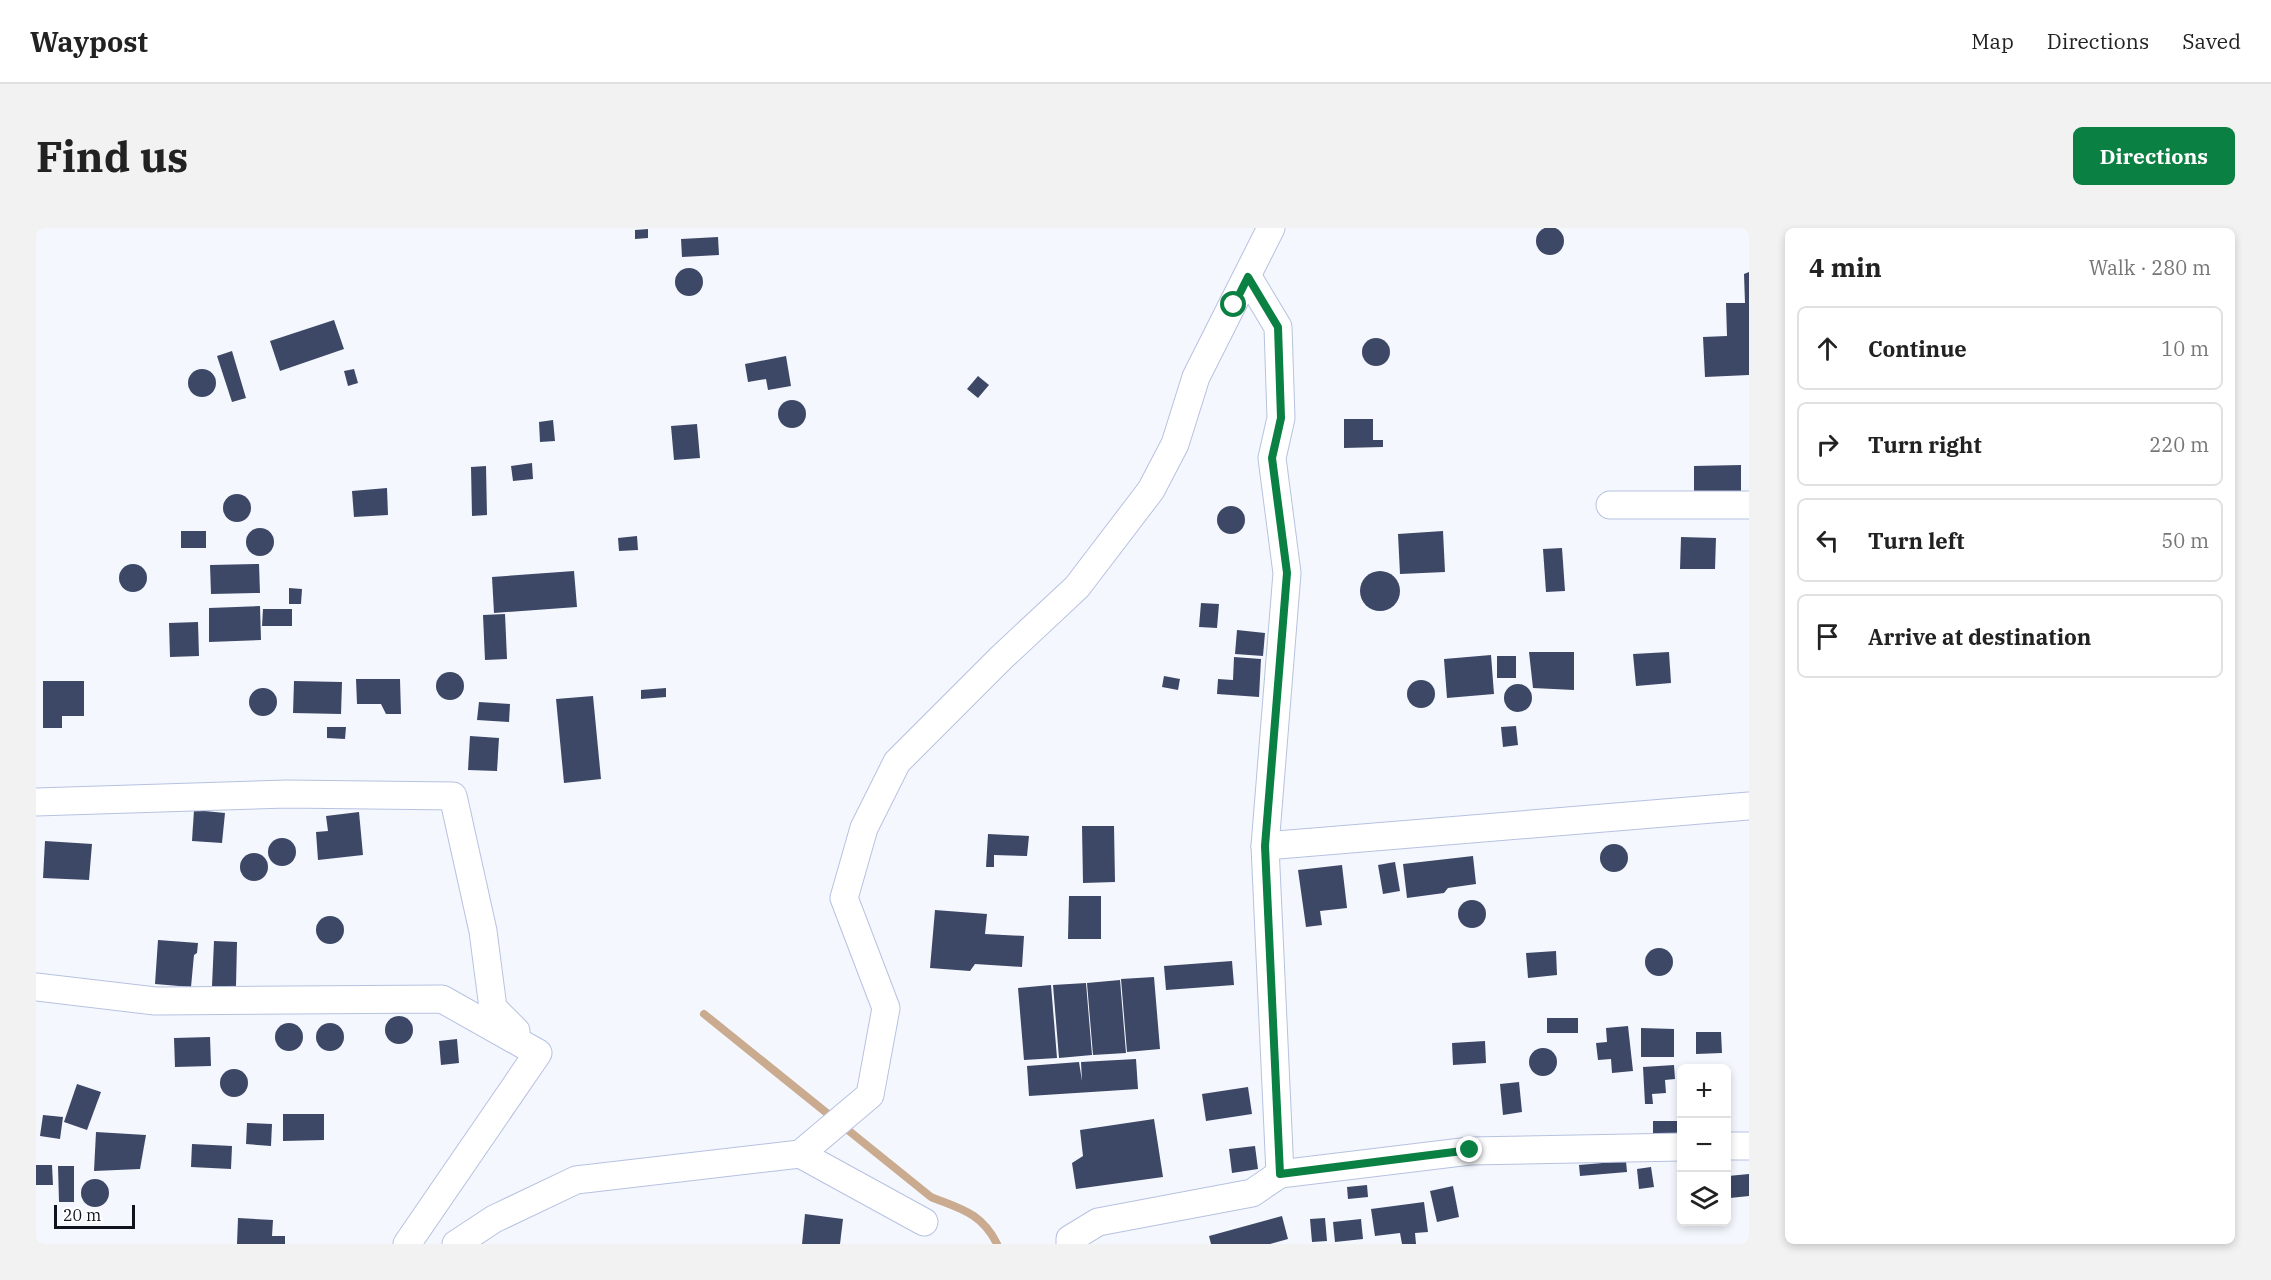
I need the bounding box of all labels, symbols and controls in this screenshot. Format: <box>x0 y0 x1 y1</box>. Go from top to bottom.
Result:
text: Waypost <box>30 23 148 60</box>
text: Map <box>1971 27 2014 55</box>
text: Directions <box>2047 27 2149 55</box>
text: Saved <box>2182 27 2241 55</box>
button: Directions <box>2073 127 2235 185</box>
text: Find us <box>36 129 188 184</box>
text: 4 min <box>1809 250 1882 284</box>
text: Walk · 280 m <box>2089 254 2211 281</box>
route start <box>1220 291 1246 317</box>
icon: ahead <box>1811 332 1844 365</box>
text: Continue <box>1868 334 1967 363</box>
text: 10 m <box>2161 335 2209 362</box>
icon: right <box>1811 428 1844 461</box>
text: Turn right <box>1868 430 1982 459</box>
text: 220 m <box>2149 431 2209 458</box>
icon: left <box>1811 524 1844 557</box>
text: Turn left <box>1868 526 1964 555</box>
text: 50 m <box>2161 527 2209 554</box>
icon: arrive <box>1811 620 1844 653</box>
text: Arrive at destination <box>1868 622 2091 651</box>
map controls <box>1677 1064 1731 1226</box>
button: + <box>1677 1064 1731 1118</box>
button: − <box>1677 1118 1731 1172</box>
route end <box>1456 1136 1482 1162</box>
button: layers <box>1677 1172 1731 1226</box>
scale bar <box>54 1202 135 1230</box>
text: 20 m <box>63 1205 101 1225</box>

